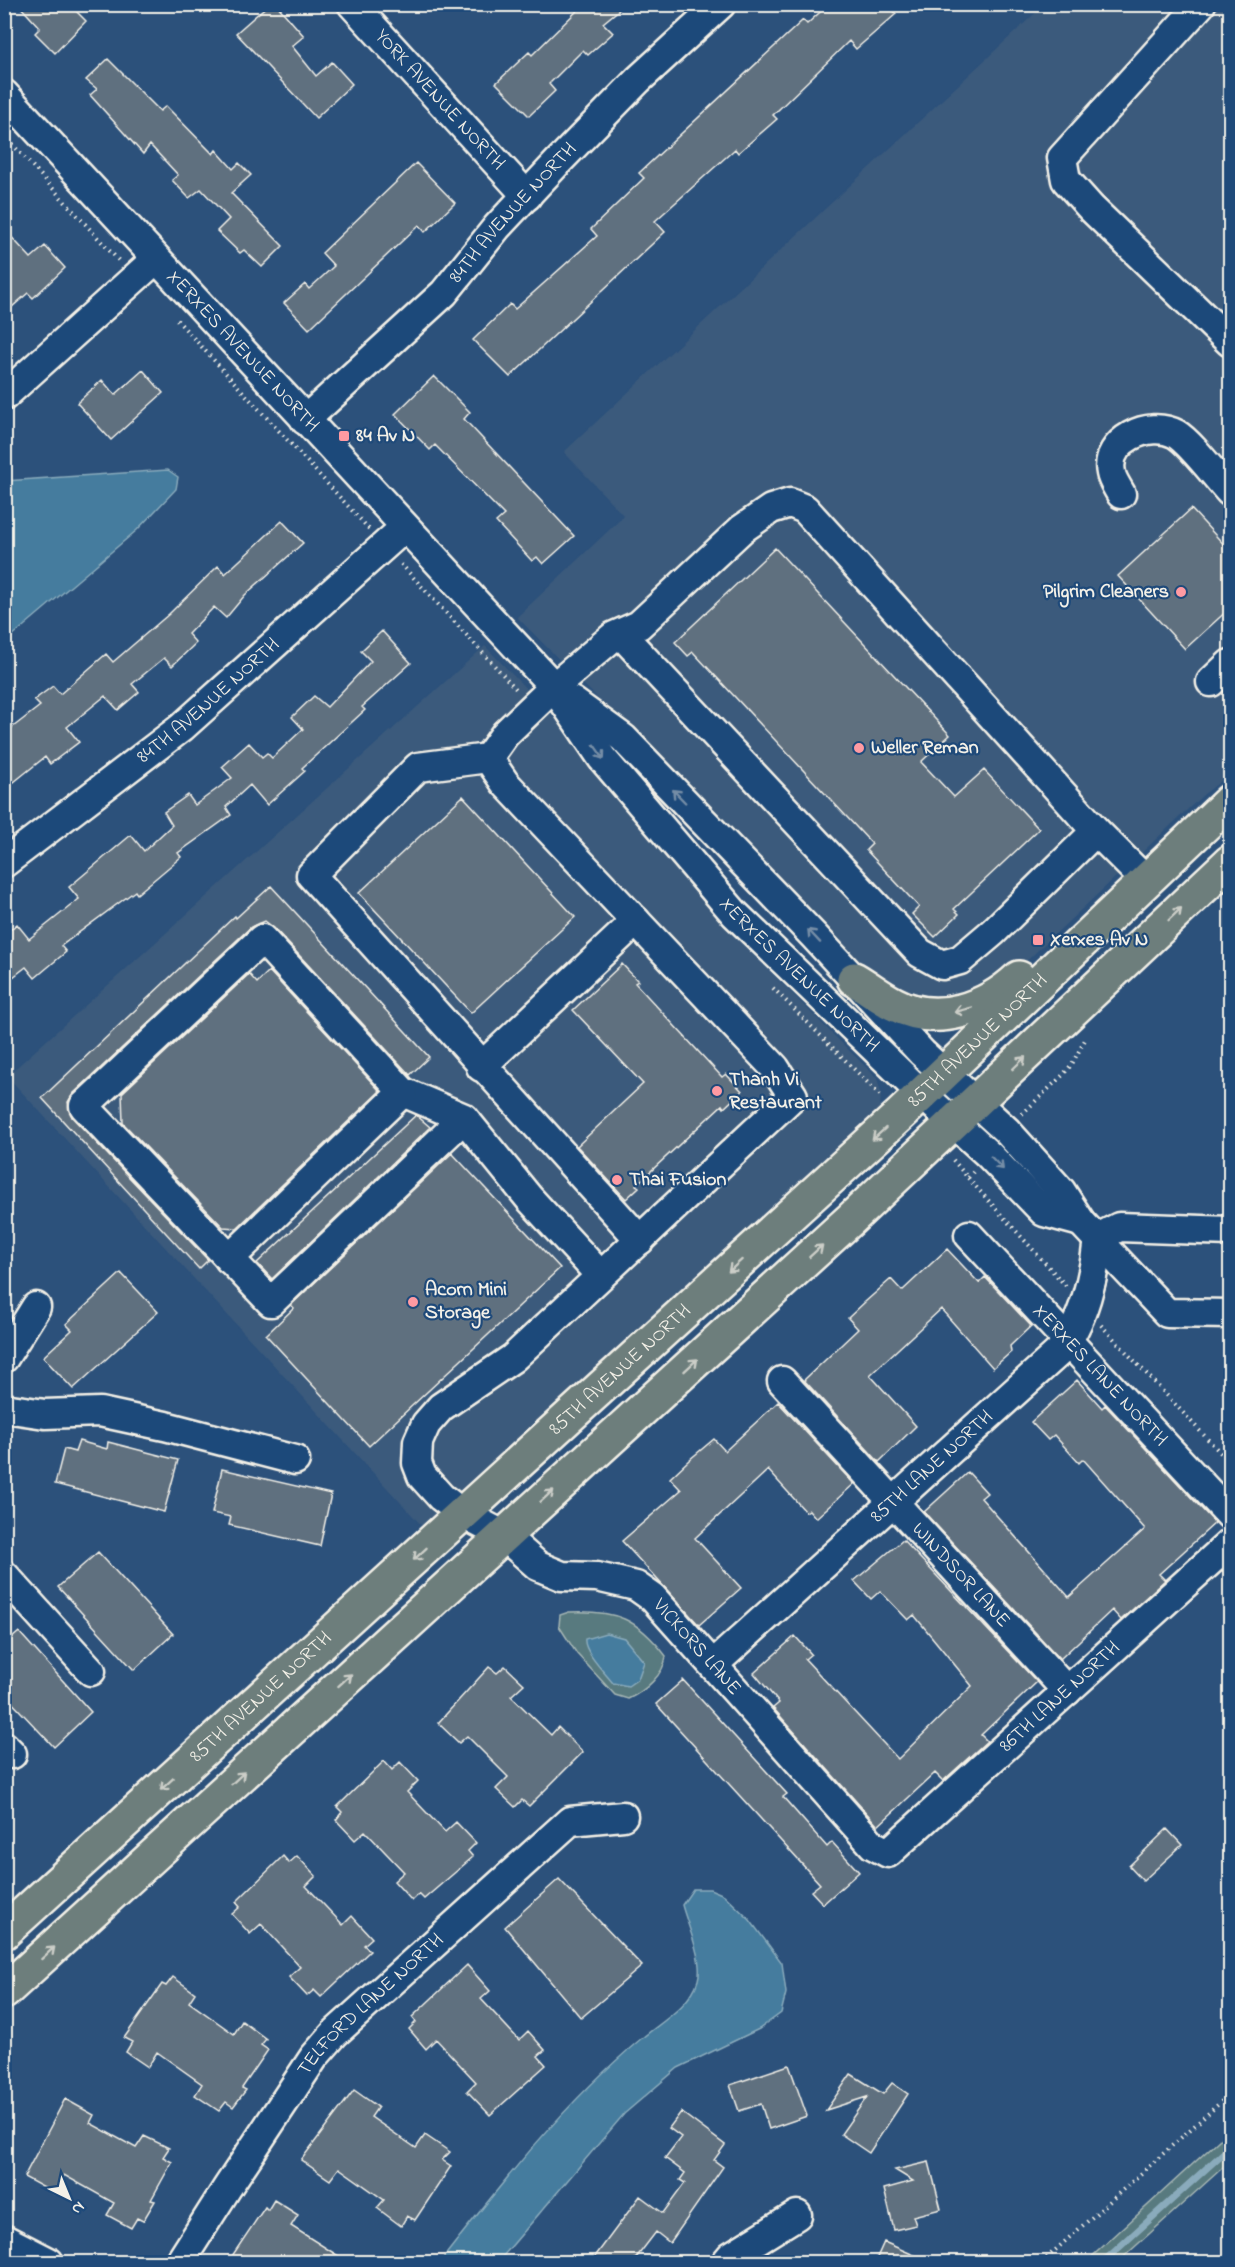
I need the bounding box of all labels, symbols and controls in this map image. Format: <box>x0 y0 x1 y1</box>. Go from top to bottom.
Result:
street label: YORK AVENUE NORTH <box>367 23 512 177</box>
street label: 84TH AVENUE NORTH <box>442 136 584 290</box>
street label: XERXES AVENUE NORTH <box>160 263 326 439</box>
place label: 84 Av N <box>355 422 415 451</box>
marker: 84 Av N <box>337 429 351 443</box>
place label: Pilgrim Cleaners <box>1043 578 1169 608</box>
marker: Pilgrim Cleaners <box>1174 585 1188 599</box>
street label: 84TH AVENUE NORTH <box>131 631 286 771</box>
place label: Weller Reman <box>871 734 979 763</box>
marker: Weller Reman <box>852 741 866 755</box>
one-way arrow <box>592 744 605 760</box>
one-way arrow <box>672 788 687 803</box>
street label: XERXES AVENUE NORTH <box>712 891 886 1060</box>
one-way arrow <box>1168 907 1183 921</box>
place label: Xerxes Av N <box>1050 926 1148 955</box>
one-way arrow <box>807 929 822 944</box>
marker: Xerxes Av N <box>1031 933 1045 947</box>
street label: 85TH AVENUE NORTH <box>901 967 1054 1115</box>
one-way arrow <box>954 1004 973 1016</box>
one-way arrow <box>1011 1056 1026 1070</box>
place label: Thanh Vi Restaurant <box>729 1066 822 1118</box>
marker: Thanh Vi Restaurant <box>710 1084 724 1098</box>
one-way arrow <box>871 1127 886 1141</box>
one-way arrow <box>990 1155 1005 1170</box>
place label: Thai Fusion <box>629 1166 726 1195</box>
marker: Thai Fusion <box>610 1173 624 1187</box>
one-way arrow <box>808 1244 823 1258</box>
one-way arrow <box>728 1258 743 1272</box>
place label: Acorn Mini Storage <box>425 1276 507 1329</box>
marker: Acorn Mini Storage <box>406 1295 420 1309</box>
street label: 85TH AVENUE NORTH <box>543 1297 698 1443</box>
street label: XERXES LANE NORTH <box>1026 1297 1174 1453</box>
one-way arrow <box>684 1358 699 1373</box>
street label: 85TH LANE NORTH <box>864 1403 1000 1530</box>
one-way arrow <box>539 1489 554 1503</box>
street label: WINDSOR LANE <box>904 1516 1017 1635</box>
one-way arrow <box>413 1547 428 1561</box>
street label: VICKORS LANE <box>645 1592 748 1702</box>
street label: 85TH AVENUE NORTH <box>183 1625 339 1770</box>
street label: 86TH LANE NORTH <box>993 1635 1127 1760</box>
one-way arrow <box>337 1673 352 1687</box>
one-way arrow <box>230 1771 245 1785</box>
one-way arrow <box>160 1777 175 1791</box>
street label: TELFORD LANE NORTH <box>291 1927 451 2082</box>
one-way arrow <box>40 1946 55 1960</box>
north arrow <box>39 2168 99 2228</box>
text: N <box>66 2195 90 2220</box>

